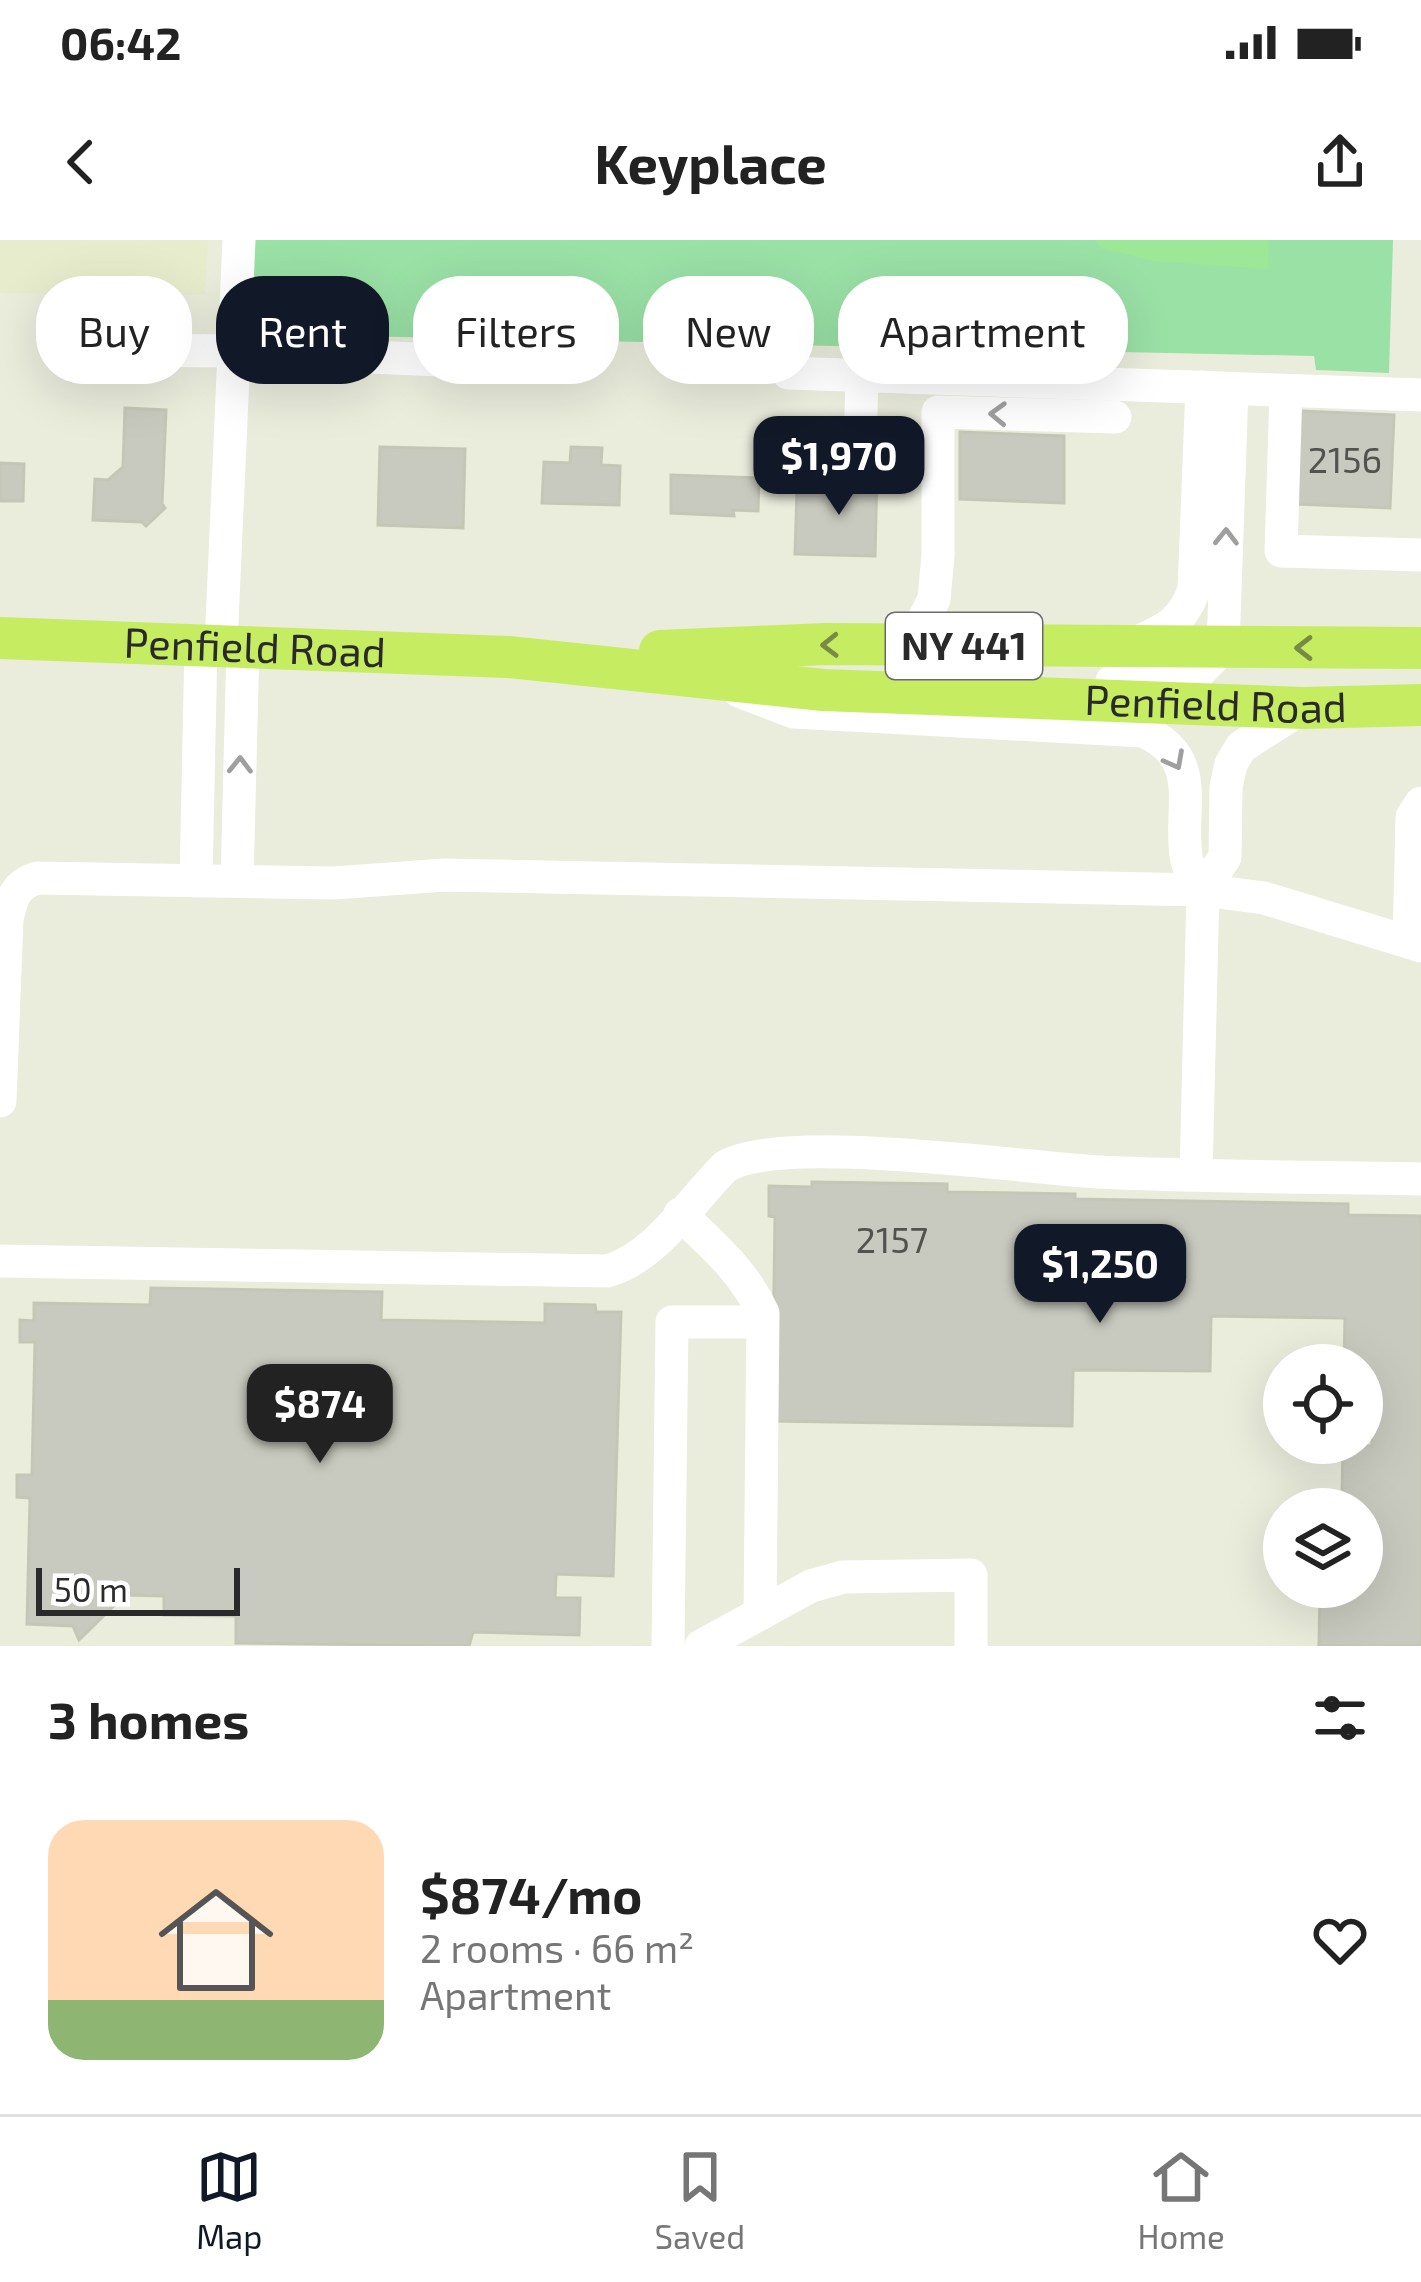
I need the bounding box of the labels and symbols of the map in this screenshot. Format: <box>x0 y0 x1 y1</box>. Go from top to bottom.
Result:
one-way arrow <box>988 402 1007 428</box>
pin: $1,970 <box>741 416 937 518</box>
house number: 2156 <box>1308 437 1382 480</box>
one-way arrow <box>1212 527 1238 546</box>
road number: NY 441 <box>886 613 1042 679</box>
street label: Penfield Road <box>123 616 387 675</box>
one-way arrow <box>820 632 838 658</box>
one-way arrow <box>1294 635 1312 661</box>
street label: Penfield Road <box>1084 673 1347 731</box>
one-way arrow <box>1161 748 1184 770</box>
one-way arrow <box>226 755 252 774</box>
house number: 2157 <box>856 1217 928 1260</box>
pin: $1,250 <box>1002 1224 1198 1326</box>
pin: $874 <box>249 1364 391 1466</box>
scale bar <box>36 1562 240 1615</box>

